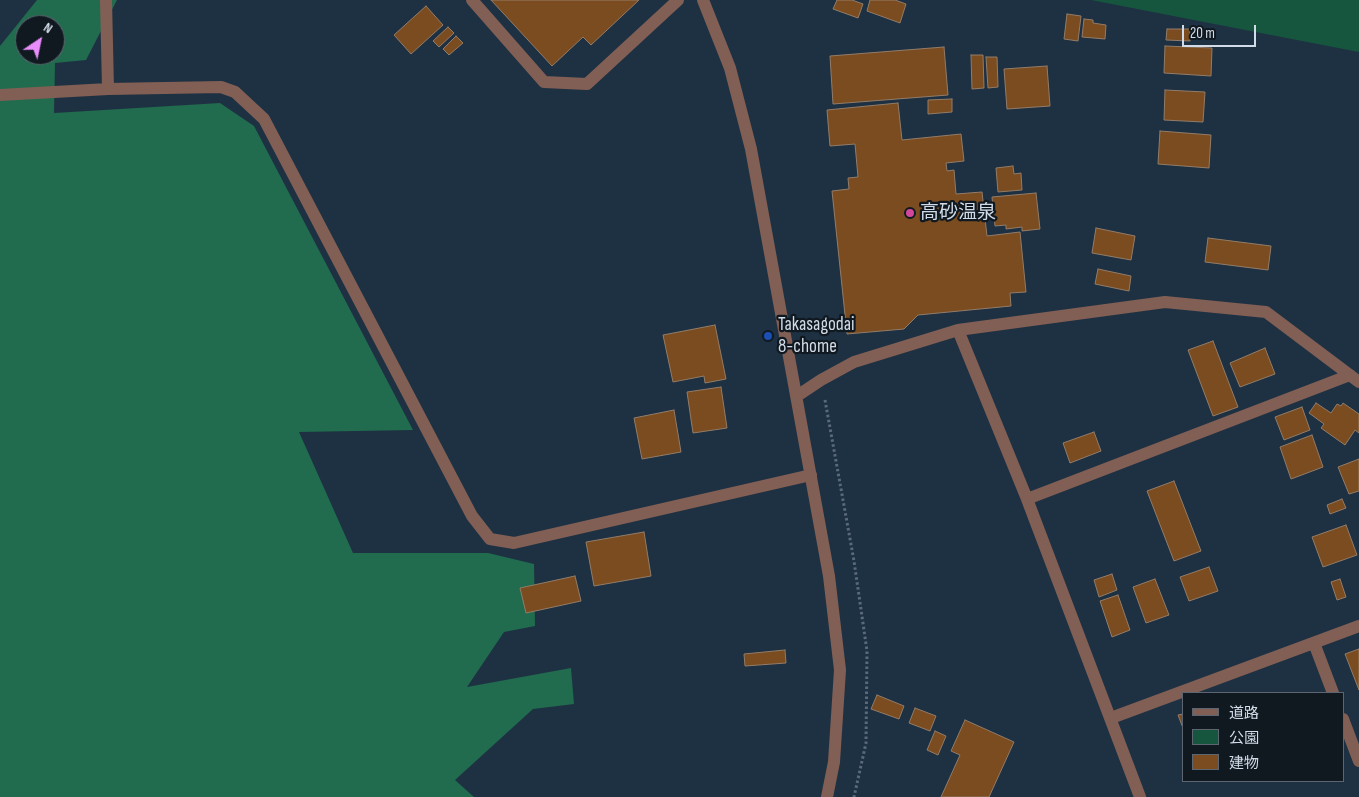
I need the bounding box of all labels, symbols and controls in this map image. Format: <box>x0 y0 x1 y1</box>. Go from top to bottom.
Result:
north arrow <box>15 15 65 65</box>
scale bar <box>1184 15 1258 47</box>
text: N <box>40 19 56 37</box>
text: 20 m <box>1190 24 1215 43</box>
place label: 高砂温泉 <box>920 202 996 224</box>
marker: 高砂温泉 <box>904 207 916 219</box>
place label: Takasagodai 8-chome <box>778 314 855 358</box>
marker: Takasagodai 8-chome <box>762 330 774 342</box>
legend <box>1182 692 1344 782</box>
text: 道路 <box>1229 704 1259 723</box>
text: 公園 <box>1229 729 1259 748</box>
text: 建物 <box>1229 754 1259 773</box>

